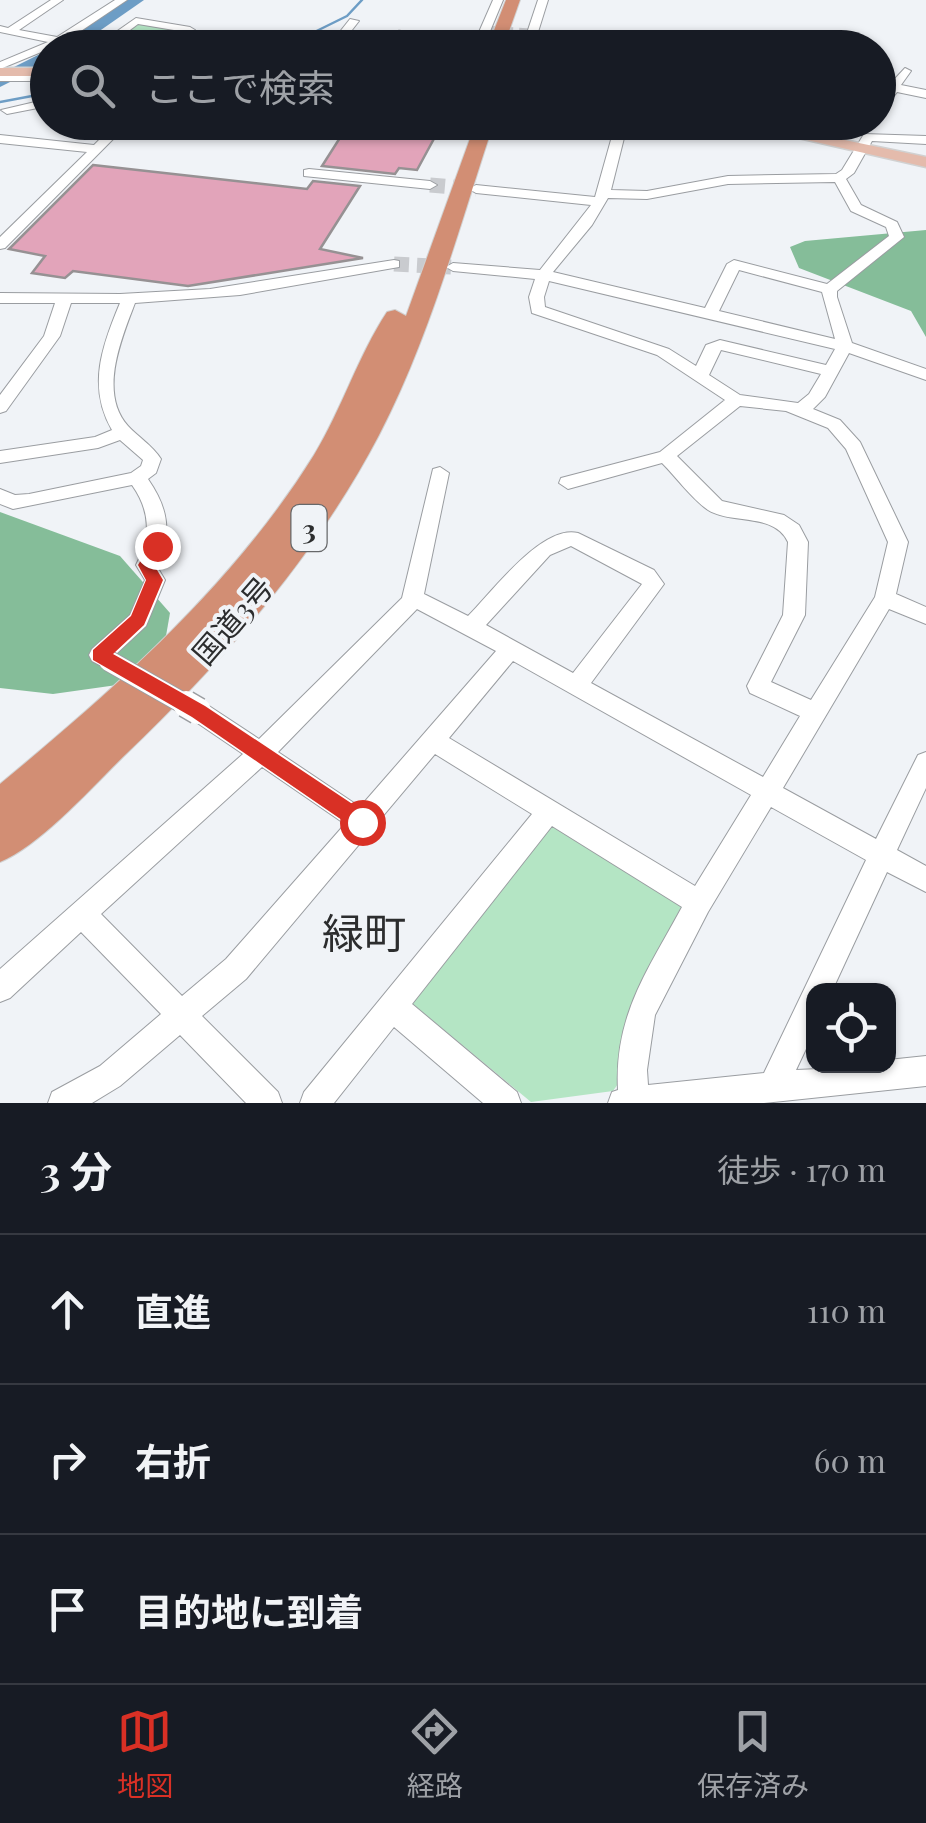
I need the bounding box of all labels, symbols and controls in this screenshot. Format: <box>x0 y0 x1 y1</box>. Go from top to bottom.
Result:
search box <box>30 30 896 140</box>
icon: search <box>65 58 120 113</box>
text: ここで検索 <box>145 61 335 112</box>
road number: 3 <box>292 505 326 551</box>
route end <box>135 524 181 570</box>
street label: 国道3号 <box>183 568 281 672</box>
route start <box>340 800 386 846</box>
district label: 緑町 <box>322 904 406 960</box>
map controls <box>806 983 896 1073</box>
button: locate <box>806 983 896 1073</box>
text: 3 分 <box>40 1142 112 1198</box>
text: 徒歩 · 170 m <box>717 1147 886 1190</box>
icon: ahead <box>40 1282 95 1337</box>
text: 直進 <box>135 1285 211 1336</box>
text: 110 m <box>807 1288 886 1331</box>
icon: right <box>40 1432 95 1487</box>
text: 右折 <box>135 1435 211 1486</box>
text: 60 m <box>814 1438 886 1481</box>
icon: arrive <box>40 1582 95 1637</box>
text: 目的地に到着 <box>135 1585 363 1636</box>
tab: 地図 <box>117 1704 173 1804</box>
tab: 経路 <box>407 1704 463 1804</box>
tab: 保存済み <box>697 1704 809 1804</box>

